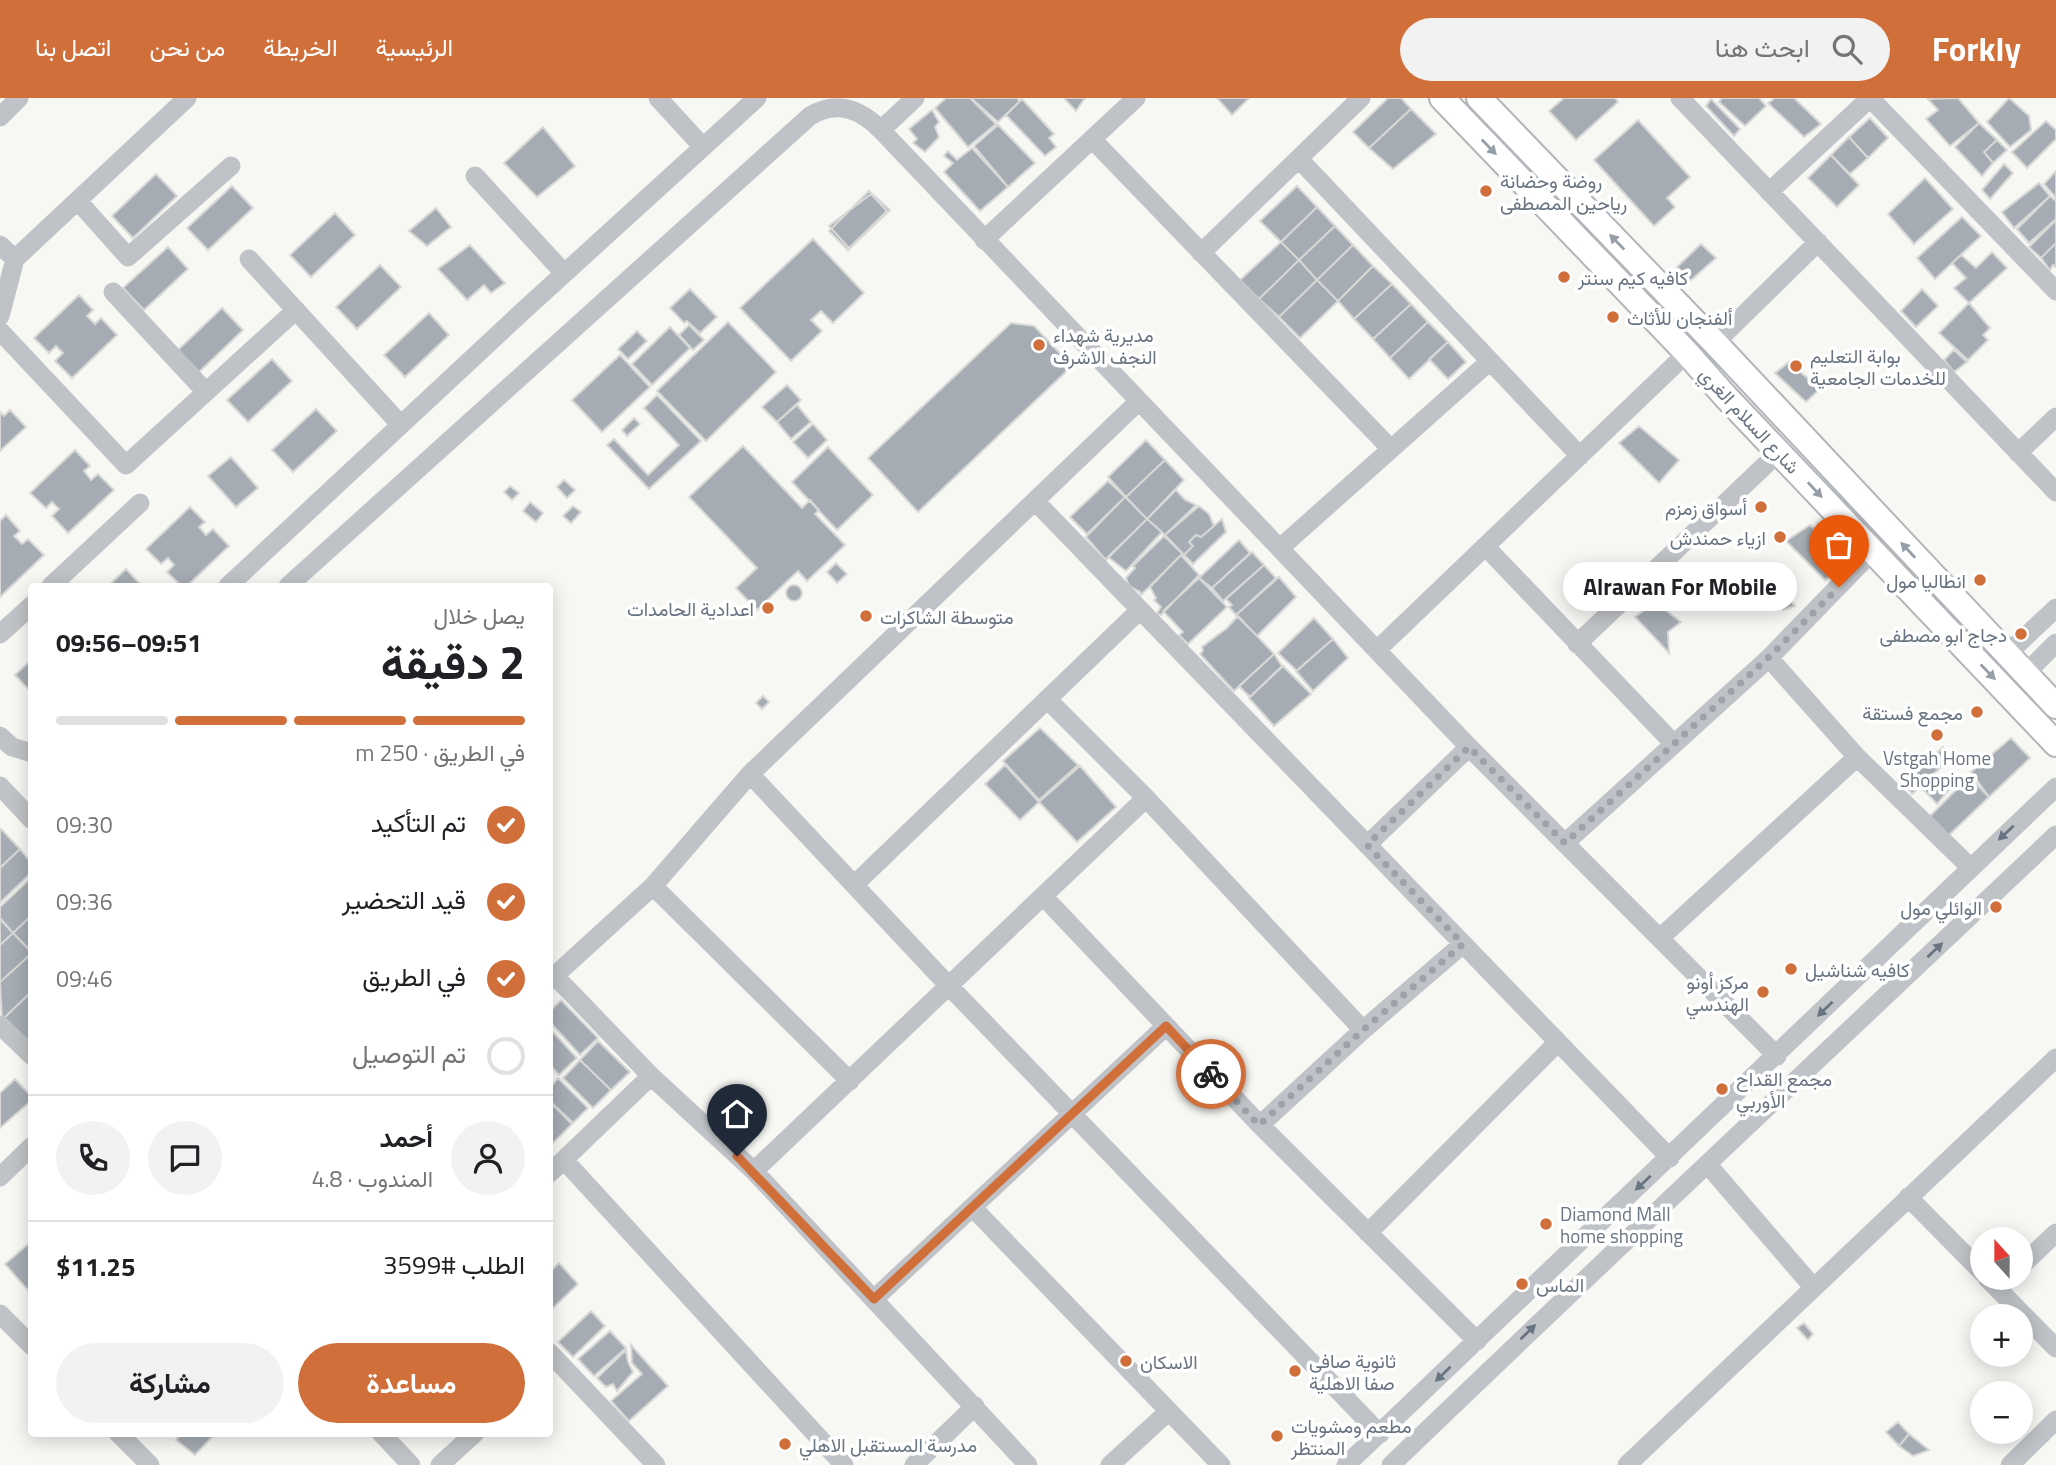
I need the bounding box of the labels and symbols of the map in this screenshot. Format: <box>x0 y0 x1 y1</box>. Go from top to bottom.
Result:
one-way arrow <box>1481 138 1497 155</box>
place label: روضة وحضانة رياحين المصطفى <box>1500 166 1627 217</box>
marker: روضة وحضانة رياحين المصطفى <box>1478 183 1494 199</box>
one-way arrow <box>1610 234 1626 251</box>
place label: كافيه كيم سنتر <box>1577 263 1688 292</box>
marker: كافيه كيم سنتر <box>1556 269 1572 285</box>
place label: ألفنجان للأثاث <box>1627 303 1733 332</box>
marker: ألفنجان للأثاث <box>1605 309 1621 325</box>
place label: مديرية شهداء النجف الاشرف <box>1053 320 1157 371</box>
marker: مديرية شهداء النجف الاشرف <box>1031 337 1047 353</box>
place label: بوابة التعليم للخدمات الجامعية <box>1810 341 1946 392</box>
marker: بوابة التعليم للخدمات الجامعية <box>1788 358 1804 374</box>
street label: شارع السلام الغري <box>1691 360 1807 481</box>
one-way arrow <box>1806 481 1823 498</box>
place label: أسواق زمزم <box>1665 493 1747 522</box>
marker: أسواق زمزم <box>1753 499 1769 515</box>
pin <box>1809 515 1869 587</box>
place label: ازياء حمندش <box>1670 523 1766 552</box>
marker: ازياء حمندش <box>1772 529 1788 545</box>
one-way arrow <box>1900 541 1916 559</box>
callout: Alrawan For Mobile <box>1562 562 1797 612</box>
place label: انطاليا مول <box>1886 566 1966 595</box>
marker: انطاليا مول <box>1972 572 1988 588</box>
place label: اعدادية الحامدات <box>627 594 754 623</box>
marker: اعدادية الحامدات <box>760 600 776 616</box>
place label: متوسطة الشاكرات <box>880 602 1014 631</box>
marker: متوسطة الشاكرات <box>858 608 874 624</box>
place label: دجاج ابو مصطفى <box>1880 620 2007 649</box>
marker: دجاج ابو مصطفى <box>2013 626 2029 642</box>
one-way arrow <box>1980 663 1996 680</box>
place label: مجمع فستقة <box>1862 698 1963 727</box>
marker: مجمع فستقة <box>1969 704 1985 720</box>
marker: Vstgah Home Shopping <box>1929 727 1945 743</box>
place label: Vstgah Home Shopping <box>1883 743 1991 794</box>
one-way arrow <box>1998 825 2015 841</box>
place label: الوائلي مول <box>1900 893 1982 924</box>
marker: الوائلي مول <box>1988 899 2004 915</box>
one-way arrow <box>1926 942 1943 958</box>
place label: كافيه شناشيل <box>1805 955 1910 984</box>
marker: كافيه شناشيل <box>1783 961 1799 977</box>
place label: مركز أونو الهندسي <box>1686 967 1749 1020</box>
marker: مركز أونو الهندسي <box>1755 984 1771 1000</box>
one-way arrow <box>1817 1000 1834 1016</box>
courier <box>1176 1039 1246 1109</box>
place label: مجمع القداح الأوربي <box>1736 1064 1832 1117</box>
marker: مجمع القداح الأوربي <box>1714 1081 1730 1097</box>
pin <box>707 1084 767 1156</box>
one-way arrow <box>1634 1175 1652 1191</box>
place label: Diamond Mall home shopping <box>1560 1199 1683 1250</box>
marker: Diamond Mall home shopping <box>1538 1216 1554 1232</box>
north arrow <box>1970 1227 2034 1290</box>
place label: الماس <box>1536 1270 1584 1299</box>
marker: الماس <box>1514 1276 1530 1292</box>
one-way arrow <box>1519 1325 1536 1341</box>
place label: ثانوية صافي صفا الاهلية <box>1309 1346 1396 1397</box>
place label: الاسكان <box>1140 1347 1198 1376</box>
marker: الاسكان <box>1118 1353 1134 1369</box>
marker: ثانوية صافي صفا الاهلية <box>1287 1363 1303 1379</box>
one-way arrow <box>1435 1365 1452 1381</box>
place label: مطعم ومشويات المنتظر <box>1290 1411 1412 1462</box>
marker: مطعم ومشويات المنتظر <box>1269 1428 1285 1444</box>
place label: مدرسة المستقبل الاهلي <box>799 1430 977 1461</box>
marker: مدرسة المستقبل الاهلي <box>777 1436 793 1452</box>

